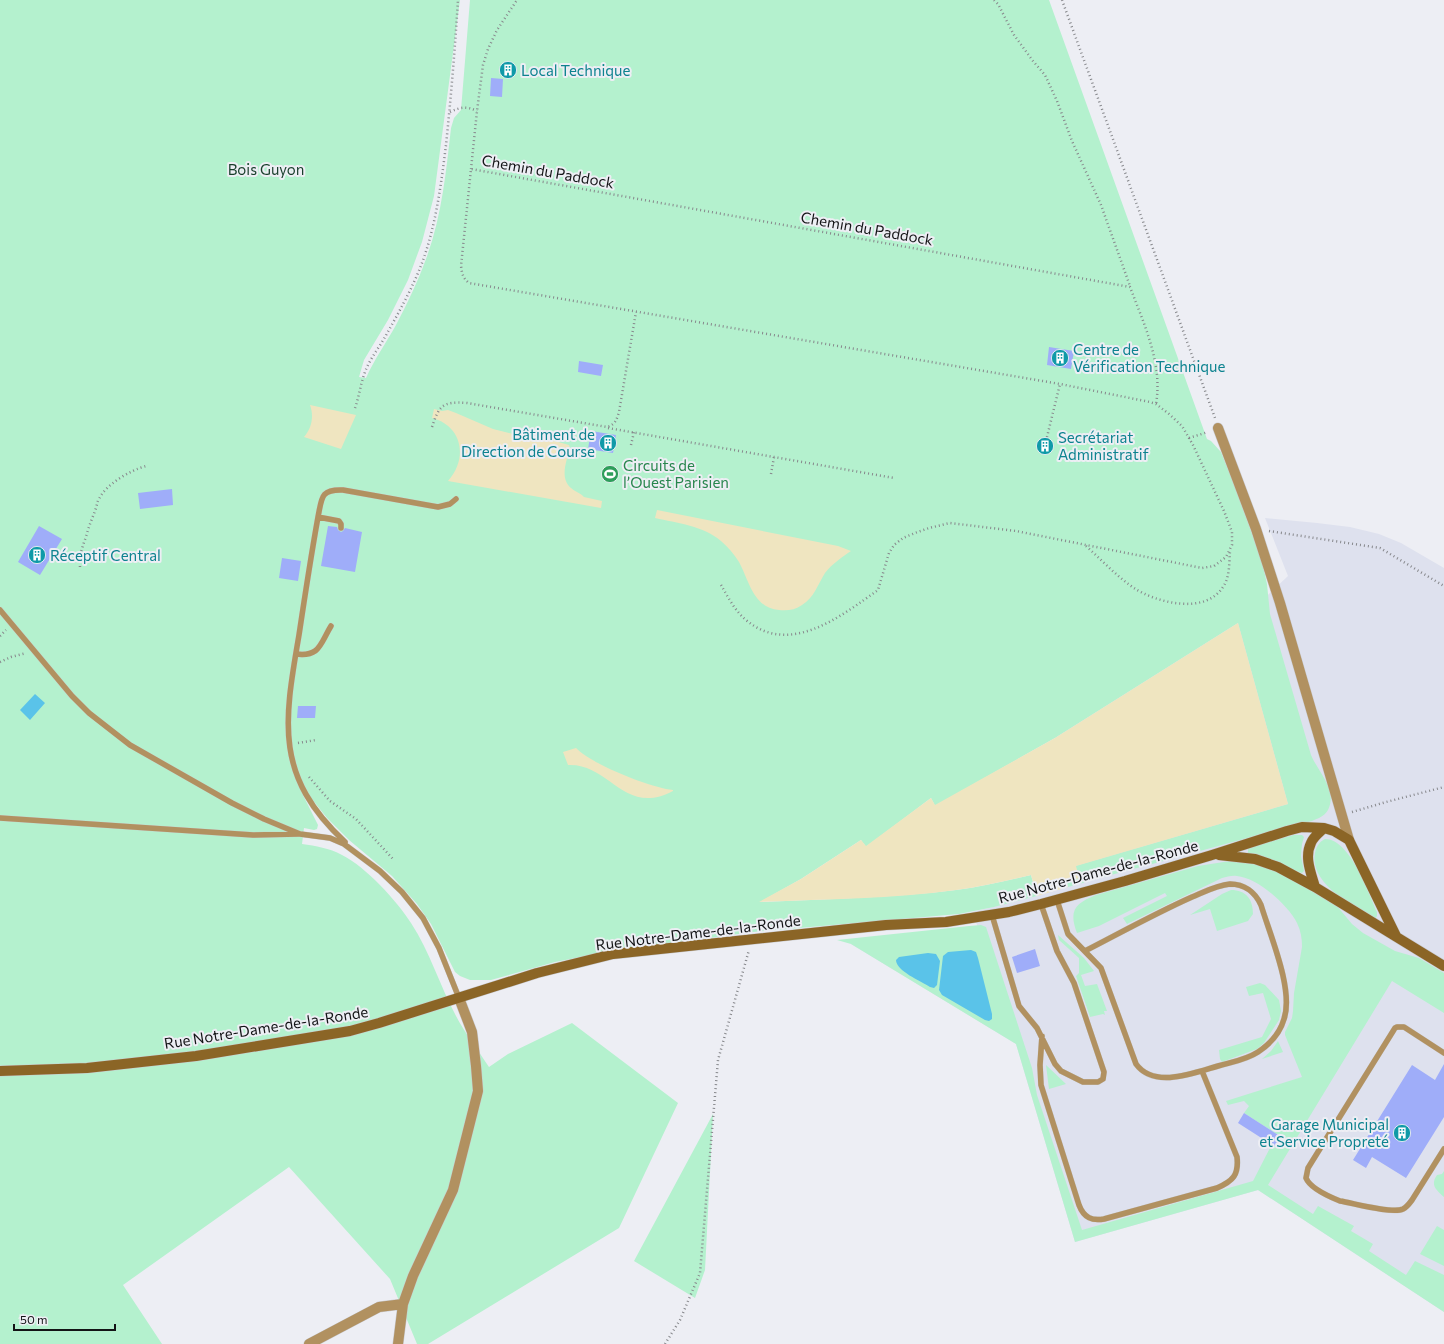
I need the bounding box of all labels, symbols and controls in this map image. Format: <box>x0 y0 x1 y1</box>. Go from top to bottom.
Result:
building icon: Local Technique <box>498 60 518 80</box>
place label: Local Technique <box>521 61 630 79</box>
street label: Chemin du Paddock <box>480 150 616 192</box>
park label: Bois Guyon <box>228 160 304 178</box>
street label: Chemin du Paddock <box>799 207 935 249</box>
place label: Centre de Vérification Technique <box>1073 340 1225 375</box>
building icon: Centre de Vérification Technique <box>1050 348 1070 368</box>
place label: Bâtiment de Direction de Course <box>461 425 595 460</box>
place label: Secrétariat Administratif <box>1058 428 1149 463</box>
building icon: Bâtiment de Direction de Course <box>598 433 618 453</box>
building icon: Secrétariat Administratif <box>1035 436 1055 456</box>
place label: Circuits de l’Ouest Parisien <box>623 456 729 491</box>
sports icon: Circuits de l’Ouest Parisien <box>600 464 620 484</box>
building icon: Réceptif Central <box>27 545 47 565</box>
place label: Réceptif Central <box>50 546 161 564</box>
street label: Rue Notre-Dame-de-la-Ronde <box>996 836 1200 906</box>
street label: Rue Notre-Dame-de-la-Ronde <box>595 910 802 954</box>
street label: Rue Notre-Dame-de-la-Ronde <box>163 1002 369 1052</box>
place label: Garage Municipal et Service Propreté <box>1259 1115 1389 1150</box>
building icon: Garage Municipal et Service Propreté <box>1392 1123 1412 1143</box>
scale bar <box>14 1306 115 1332</box>
text: 50 m <box>20 1312 48 1326</box>

